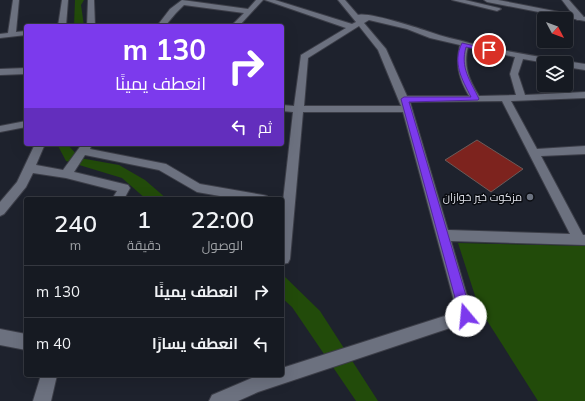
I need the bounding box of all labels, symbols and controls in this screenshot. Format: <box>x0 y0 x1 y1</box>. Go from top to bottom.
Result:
north arrow <box>537 12 573 48</box>
map controls <box>537 12 573 92</box>
text: 130 m <box>123 32 206 67</box>
pin <box>472 33 506 67</box>
icon: arrive <box>478 39 500 61</box>
icon: right <box>220 40 272 92</box>
button: layers <box>537 56 573 92</box>
text: انعطف يمينًا <box>115 72 206 95</box>
icon: left <box>228 116 250 138</box>
text: ثم <box>258 118 272 137</box>
place label: مزكوت خير خوازان <box>443 190 522 204</box>
marker: مزكوت خير خوازان <box>525 192 535 202</box>
text: 1 <box>137 204 151 234</box>
text: 22:00 <box>191 204 254 234</box>
text: 240 <box>54 208 97 238</box>
text: m <box>70 237 81 253</box>
text: دقيقة <box>127 237 161 253</box>
text: الوصول <box>202 237 243 253</box>
icon: right <box>250 281 272 303</box>
text: 130 m <box>36 282 80 301</box>
text: انعطف يمينًا <box>154 282 238 301</box>
position arrow <box>445 295 487 337</box>
icon: left <box>250 333 272 355</box>
text: 40 m <box>36 334 71 353</box>
text: انعطف يسارًا <box>152 334 238 353</box>

